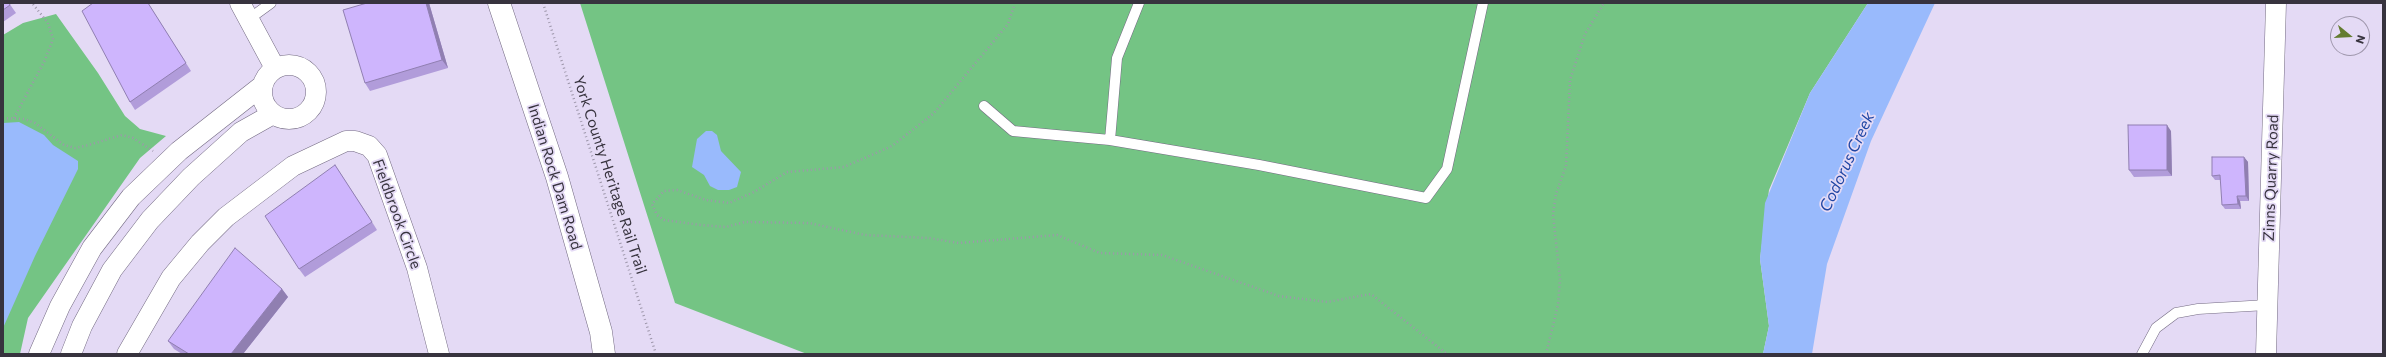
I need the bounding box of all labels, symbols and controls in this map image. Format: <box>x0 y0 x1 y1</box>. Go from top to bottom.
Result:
north arrow <box>2330 16 2370 56</box>
text: N <box>2353 34 2368 45</box>
street label: York County Heritage Rail Trail <box>569 74 651 276</box>
street label: Indian Rock Dam Road <box>524 102 586 252</box>
water label: Codorus Creek <box>1816 109 1878 215</box>
street label: Zinns Quarry Road <box>2260 114 2282 242</box>
street label: Fieldbrook Circle <box>369 157 425 271</box>

